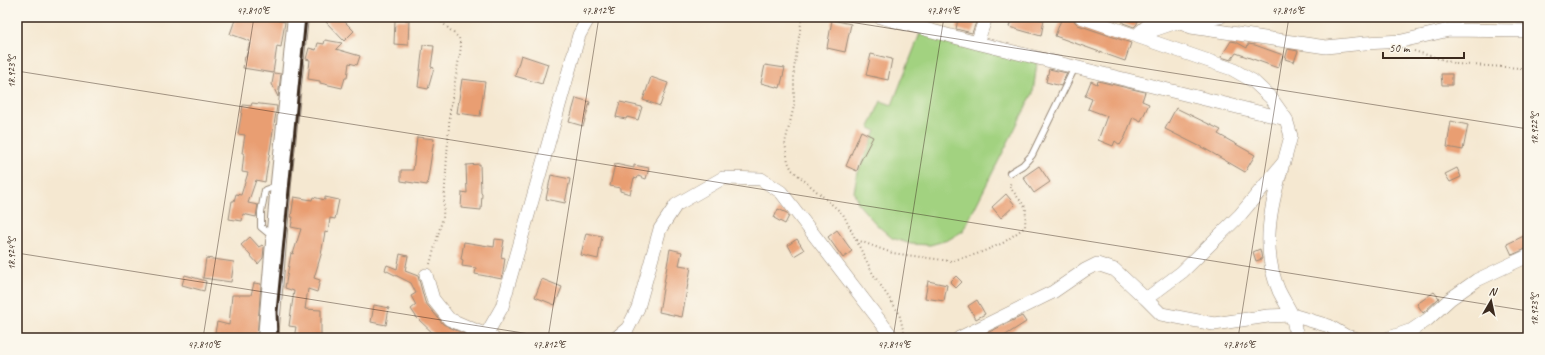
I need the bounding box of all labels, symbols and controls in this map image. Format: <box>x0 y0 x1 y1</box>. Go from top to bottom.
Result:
text: 47.810°E <box>237 4 271 17</box>
text: 47.812°E <box>582 4 616 17</box>
text: 47.814°E <box>927 4 961 17</box>
text: 47.816°E <box>1272 4 1306 17</box>
scale bar <box>1383 34 1464 60</box>
text: 50 m <box>1389 40 1411 56</box>
text: 18.923°S <box>5 54 18 88</box>
text: 18.922°S <box>1528 111 1541 145</box>
text: 18.924°S <box>5 236 18 270</box>
north arrow <box>1471 281 1511 321</box>
text: N <box>1488 284 1499 299</box>
text: 18.923°S <box>1528 292 1541 326</box>
text: 47.810°E <box>188 338 222 351</box>
text: 47.812°E <box>533 338 567 351</box>
text: 47.814°E <box>878 338 912 351</box>
text: 47.816°E <box>1223 338 1257 351</box>

